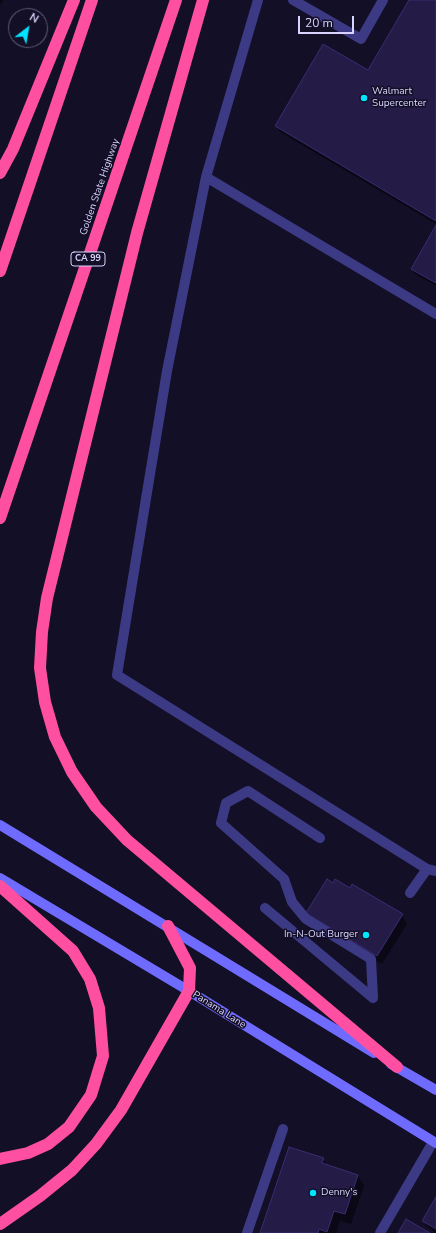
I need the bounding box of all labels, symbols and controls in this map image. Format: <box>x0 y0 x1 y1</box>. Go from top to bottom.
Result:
north arrow <box>8 8 48 48</box>
scale bar <box>300 8 356 34</box>
text: N <box>27 10 41 27</box>
text: 20 m <box>305 15 333 31</box>
place label: Walmart Supercenter <box>372 86 426 110</box>
marker: Walmart Supercenter <box>359 93 369 103</box>
street label: Golden State Highway <box>78 137 122 237</box>
road number: CA 99 <box>71 252 105 266</box>
place label: In-N-Out Burger <box>284 929 358 941</box>
marker: In-N-Out Burger <box>361 930 371 940</box>
street label: Panama Lane <box>190 989 248 1031</box>
place label: Denny's <box>321 1187 357 1199</box>
marker: Denny's <box>308 1188 318 1198</box>

